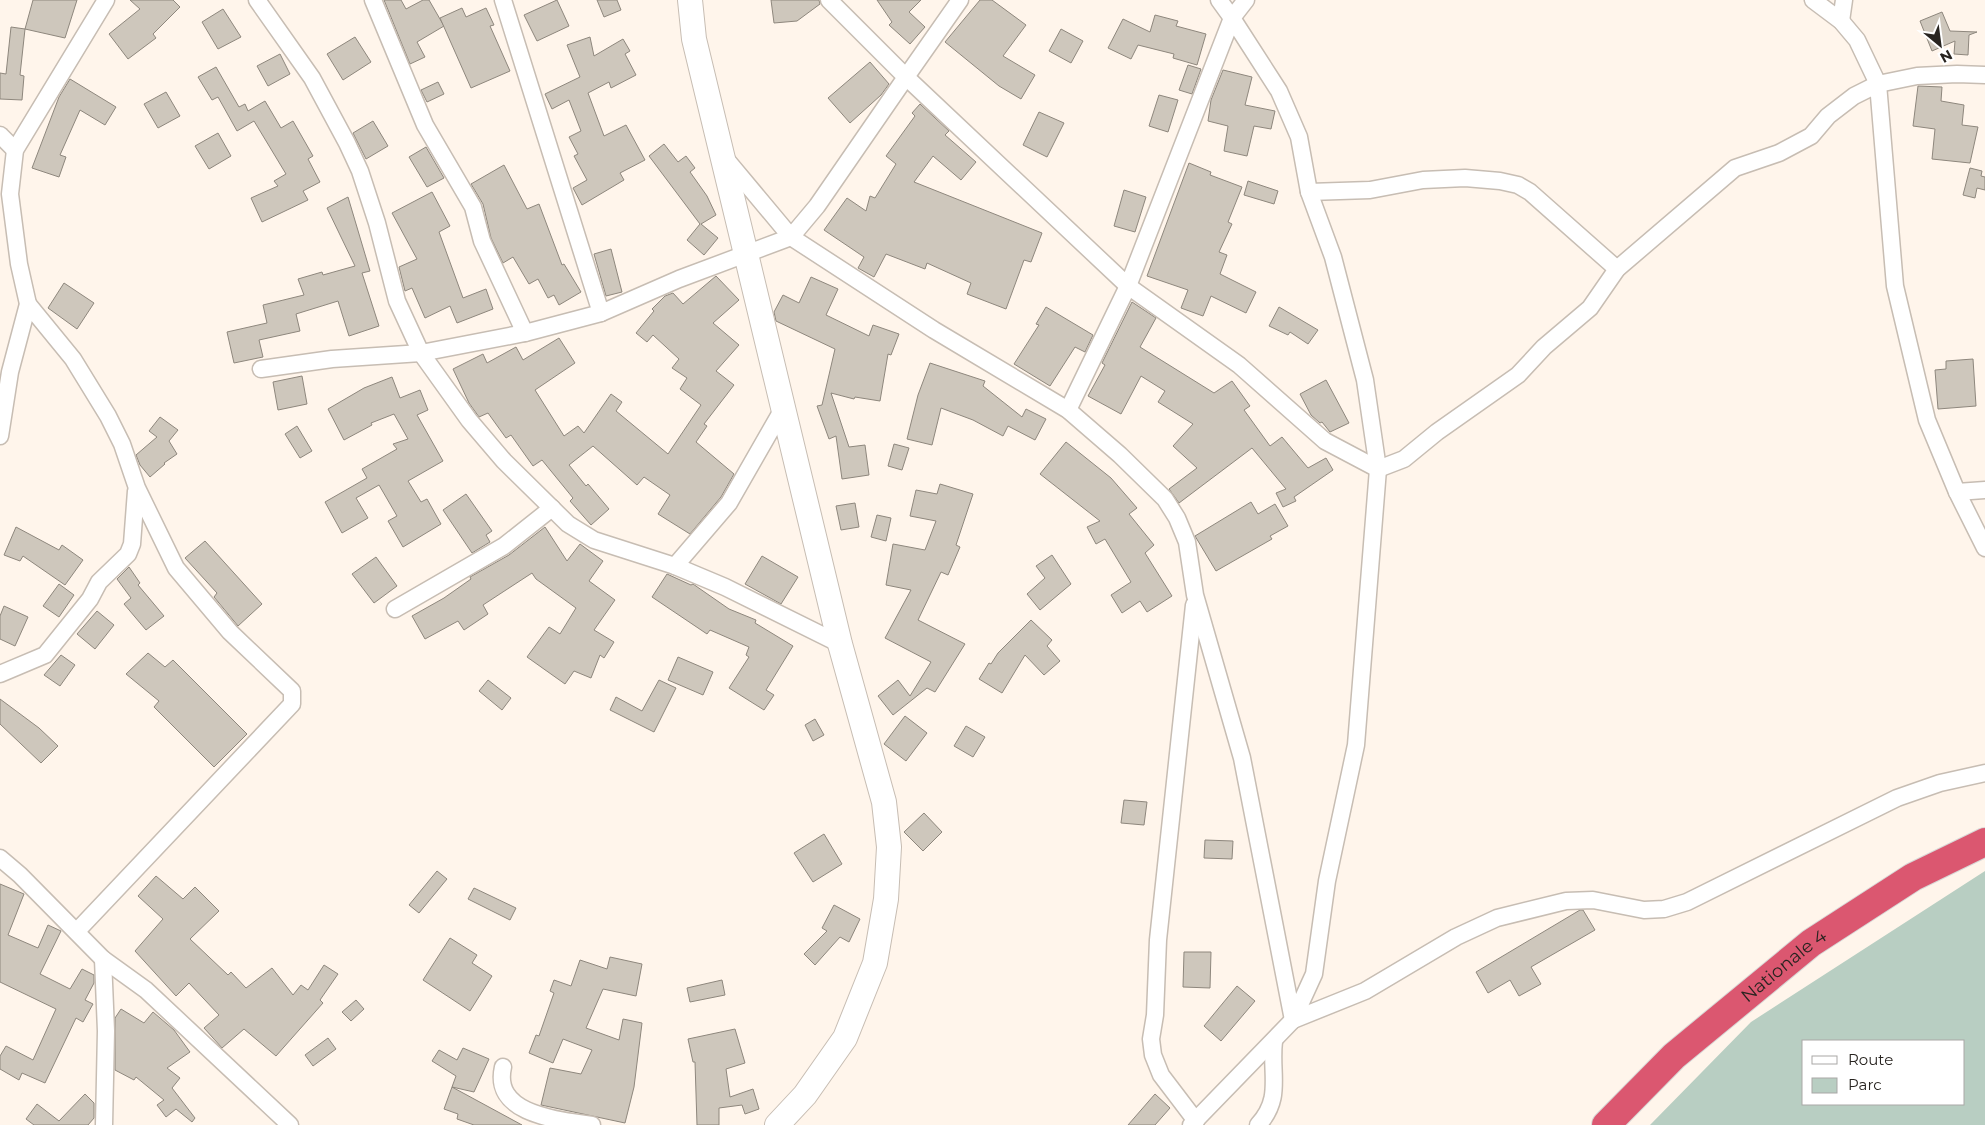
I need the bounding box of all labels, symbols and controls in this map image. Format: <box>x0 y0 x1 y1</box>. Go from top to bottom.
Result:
north arrow <box>1915 20 1965 70</box>
text: N <box>1937 46 1956 67</box>
street label: Nationale 4 <box>1737 925 1831 1007</box>
legend <box>1802 1040 1965 1105</box>
text: Route <box>1848 1050 1893 1069</box>
text: Parc <box>1848 1075 1882 1094</box>

